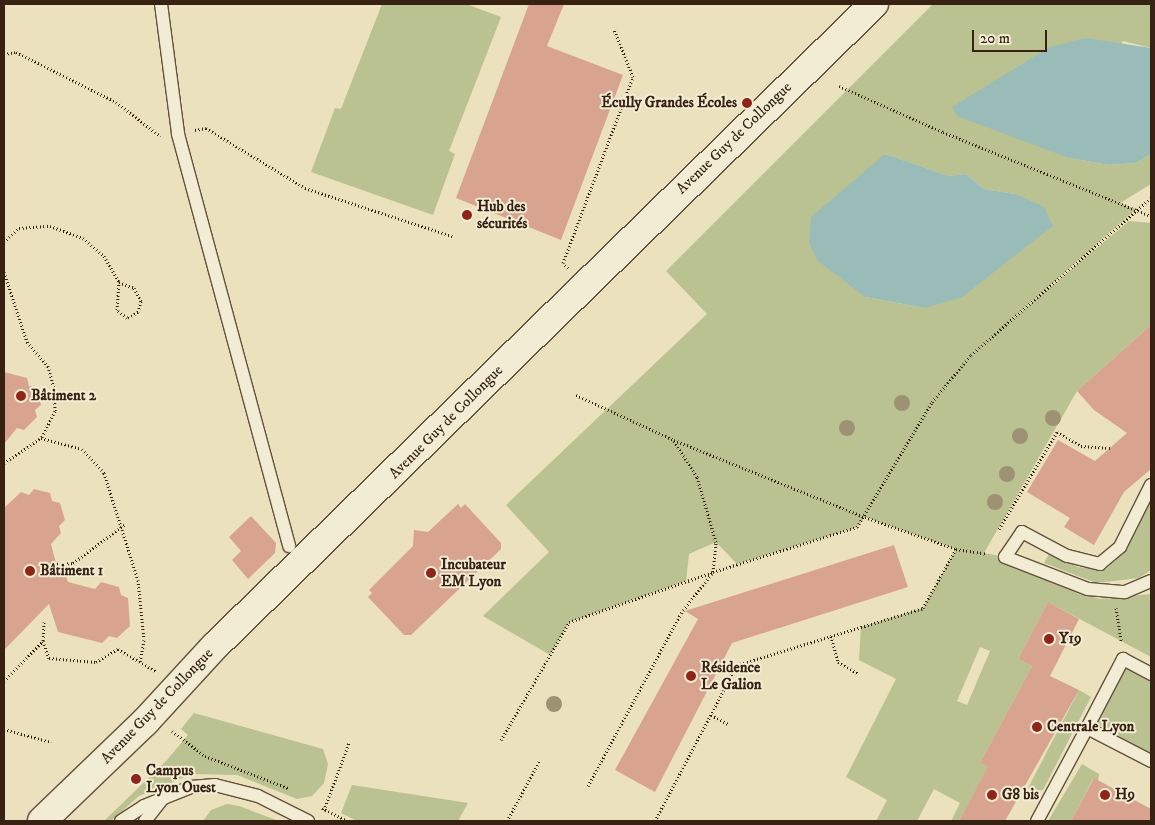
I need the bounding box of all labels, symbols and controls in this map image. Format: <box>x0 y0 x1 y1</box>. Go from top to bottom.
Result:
scale bar <box>975 20 1050 52</box>
text: 20 m <box>980 29 1010 48</box>
street label: Avenue Guy de Collongue <box>673 78 795 198</box>
place label: Écully Grandes Écoles <box>601 94 737 112</box>
marker: Écully Grandes Écoles <box>741 97 753 109</box>
place label: Hub des sécurités <box>477 197 527 232</box>
marker: Hub des sécurités <box>461 209 473 221</box>
street label: Avenue Guy de Collongue <box>385 361 507 483</box>
place label: Bâtiment 2 <box>31 387 96 405</box>
marker: Bâtiment 2 <box>15 390 27 402</box>
place label: Incubateur EM Lyon <box>441 555 506 590</box>
place label: Bâtiment 1 <box>40 562 103 580</box>
marker: Bâtiment 1 <box>24 565 36 577</box>
marker: Incubateur EM Lyon <box>425 567 437 579</box>
place label: Y19 <box>1059 630 1081 648</box>
marker: Y19 <box>1043 633 1055 645</box>
street label: Avenue Guy de Collongue <box>97 645 217 767</box>
place label: Résidence Le Galion <box>701 658 762 693</box>
marker: Résidence Le Galion <box>685 670 697 682</box>
place label: Centrale Lyon <box>1047 718 1134 736</box>
marker: Centrale Lyon <box>1031 721 1043 733</box>
place label: Campus Lyon Ouest <box>146 761 216 796</box>
marker: Campus Lyon Ouest <box>130 773 142 785</box>
place label: G8 bis <box>1002 786 1039 804</box>
place label: H9 <box>1115 786 1135 804</box>
marker: G8 bis <box>986 789 998 801</box>
marker: H9 <box>1099 789 1111 801</box>

